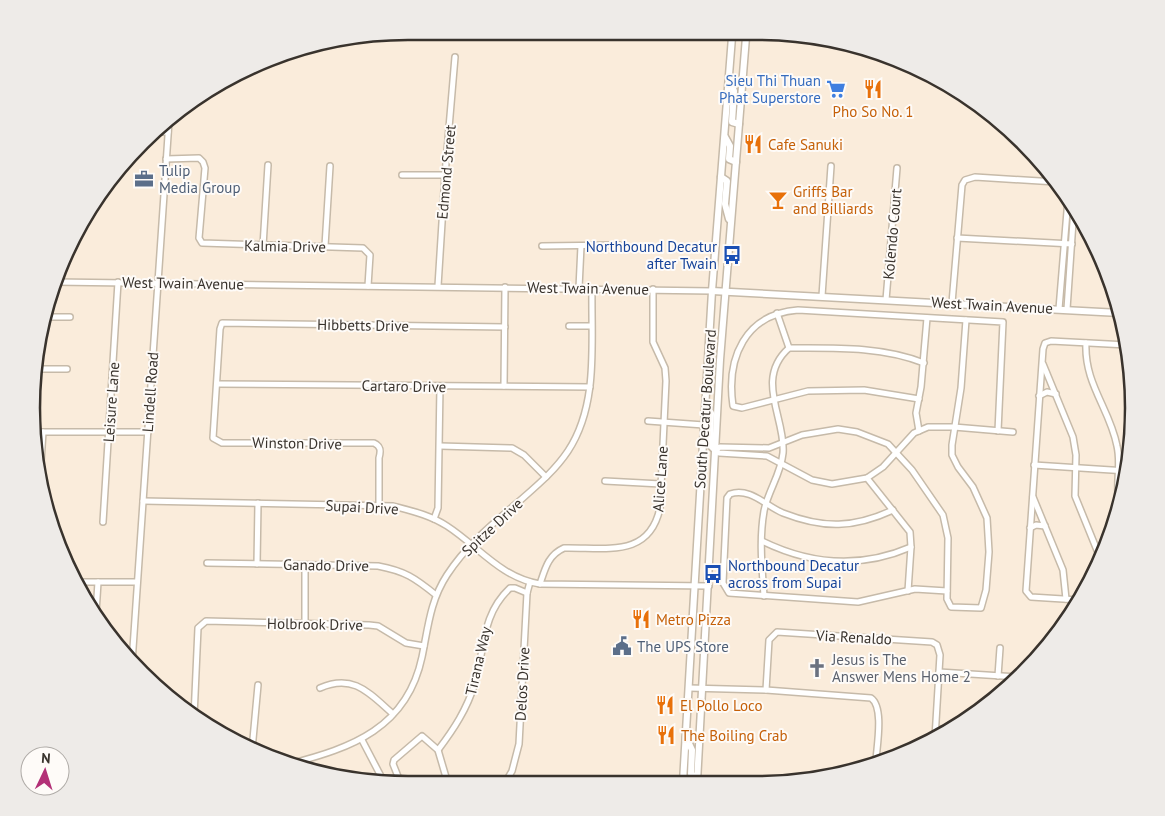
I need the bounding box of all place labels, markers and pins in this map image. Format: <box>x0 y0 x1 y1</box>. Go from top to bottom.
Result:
place label: Sieu Thi Thuan Phat Superstore <box>719 71 821 107</box>
supermarket icon: Sieu Thi Thuan Phat Superstore <box>825 78 847 100</box>
restaurant icon: Pho So No. 1 <box>862 78 884 100</box>
place label: Pho So No. 1 <box>833 102 913 121</box>
restaurant icon: Cafe Sanuki <box>742 133 764 155</box>
place label: Cafe Sanuki <box>768 135 843 154</box>
place label: Tulip Media Group <box>159 161 241 197</box>
office icon: Tulip Media Group <box>133 168 155 190</box>
place label: Griffs Bar and Billiards <box>793 182 873 218</box>
bar icon: Griffs Bar and Billiards <box>767 189 789 211</box>
place label: Northbound Decatur after Twain <box>586 237 717 273</box>
bus stop icon: Northbound Decatur after Twain <box>721 244 743 266</box>
place label: Northbound Decatur across from Supai <box>728 556 859 592</box>
bus stop icon: Northbound Decatur across from Supai <box>702 563 724 585</box>
restaurant icon: Metro Pizza <box>630 608 652 630</box>
place label: Metro Pizza <box>656 610 731 629</box>
public building icon: The UPS Store <box>611 635 633 657</box>
place label: The UPS Store <box>637 637 729 656</box>
place label: Jesus is The Answer Mens Home 2 <box>831 650 971 686</box>
church icon: Jesus is The Answer Mens Home 2 <box>806 657 828 679</box>
restaurant icon: El Pollo Loco <box>654 694 676 716</box>
place label: El Pollo Loco <box>680 696 763 715</box>
restaurant icon: The Boiling Crab <box>655 724 677 746</box>
place label: The Boiling Crab <box>681 726 788 745</box>

